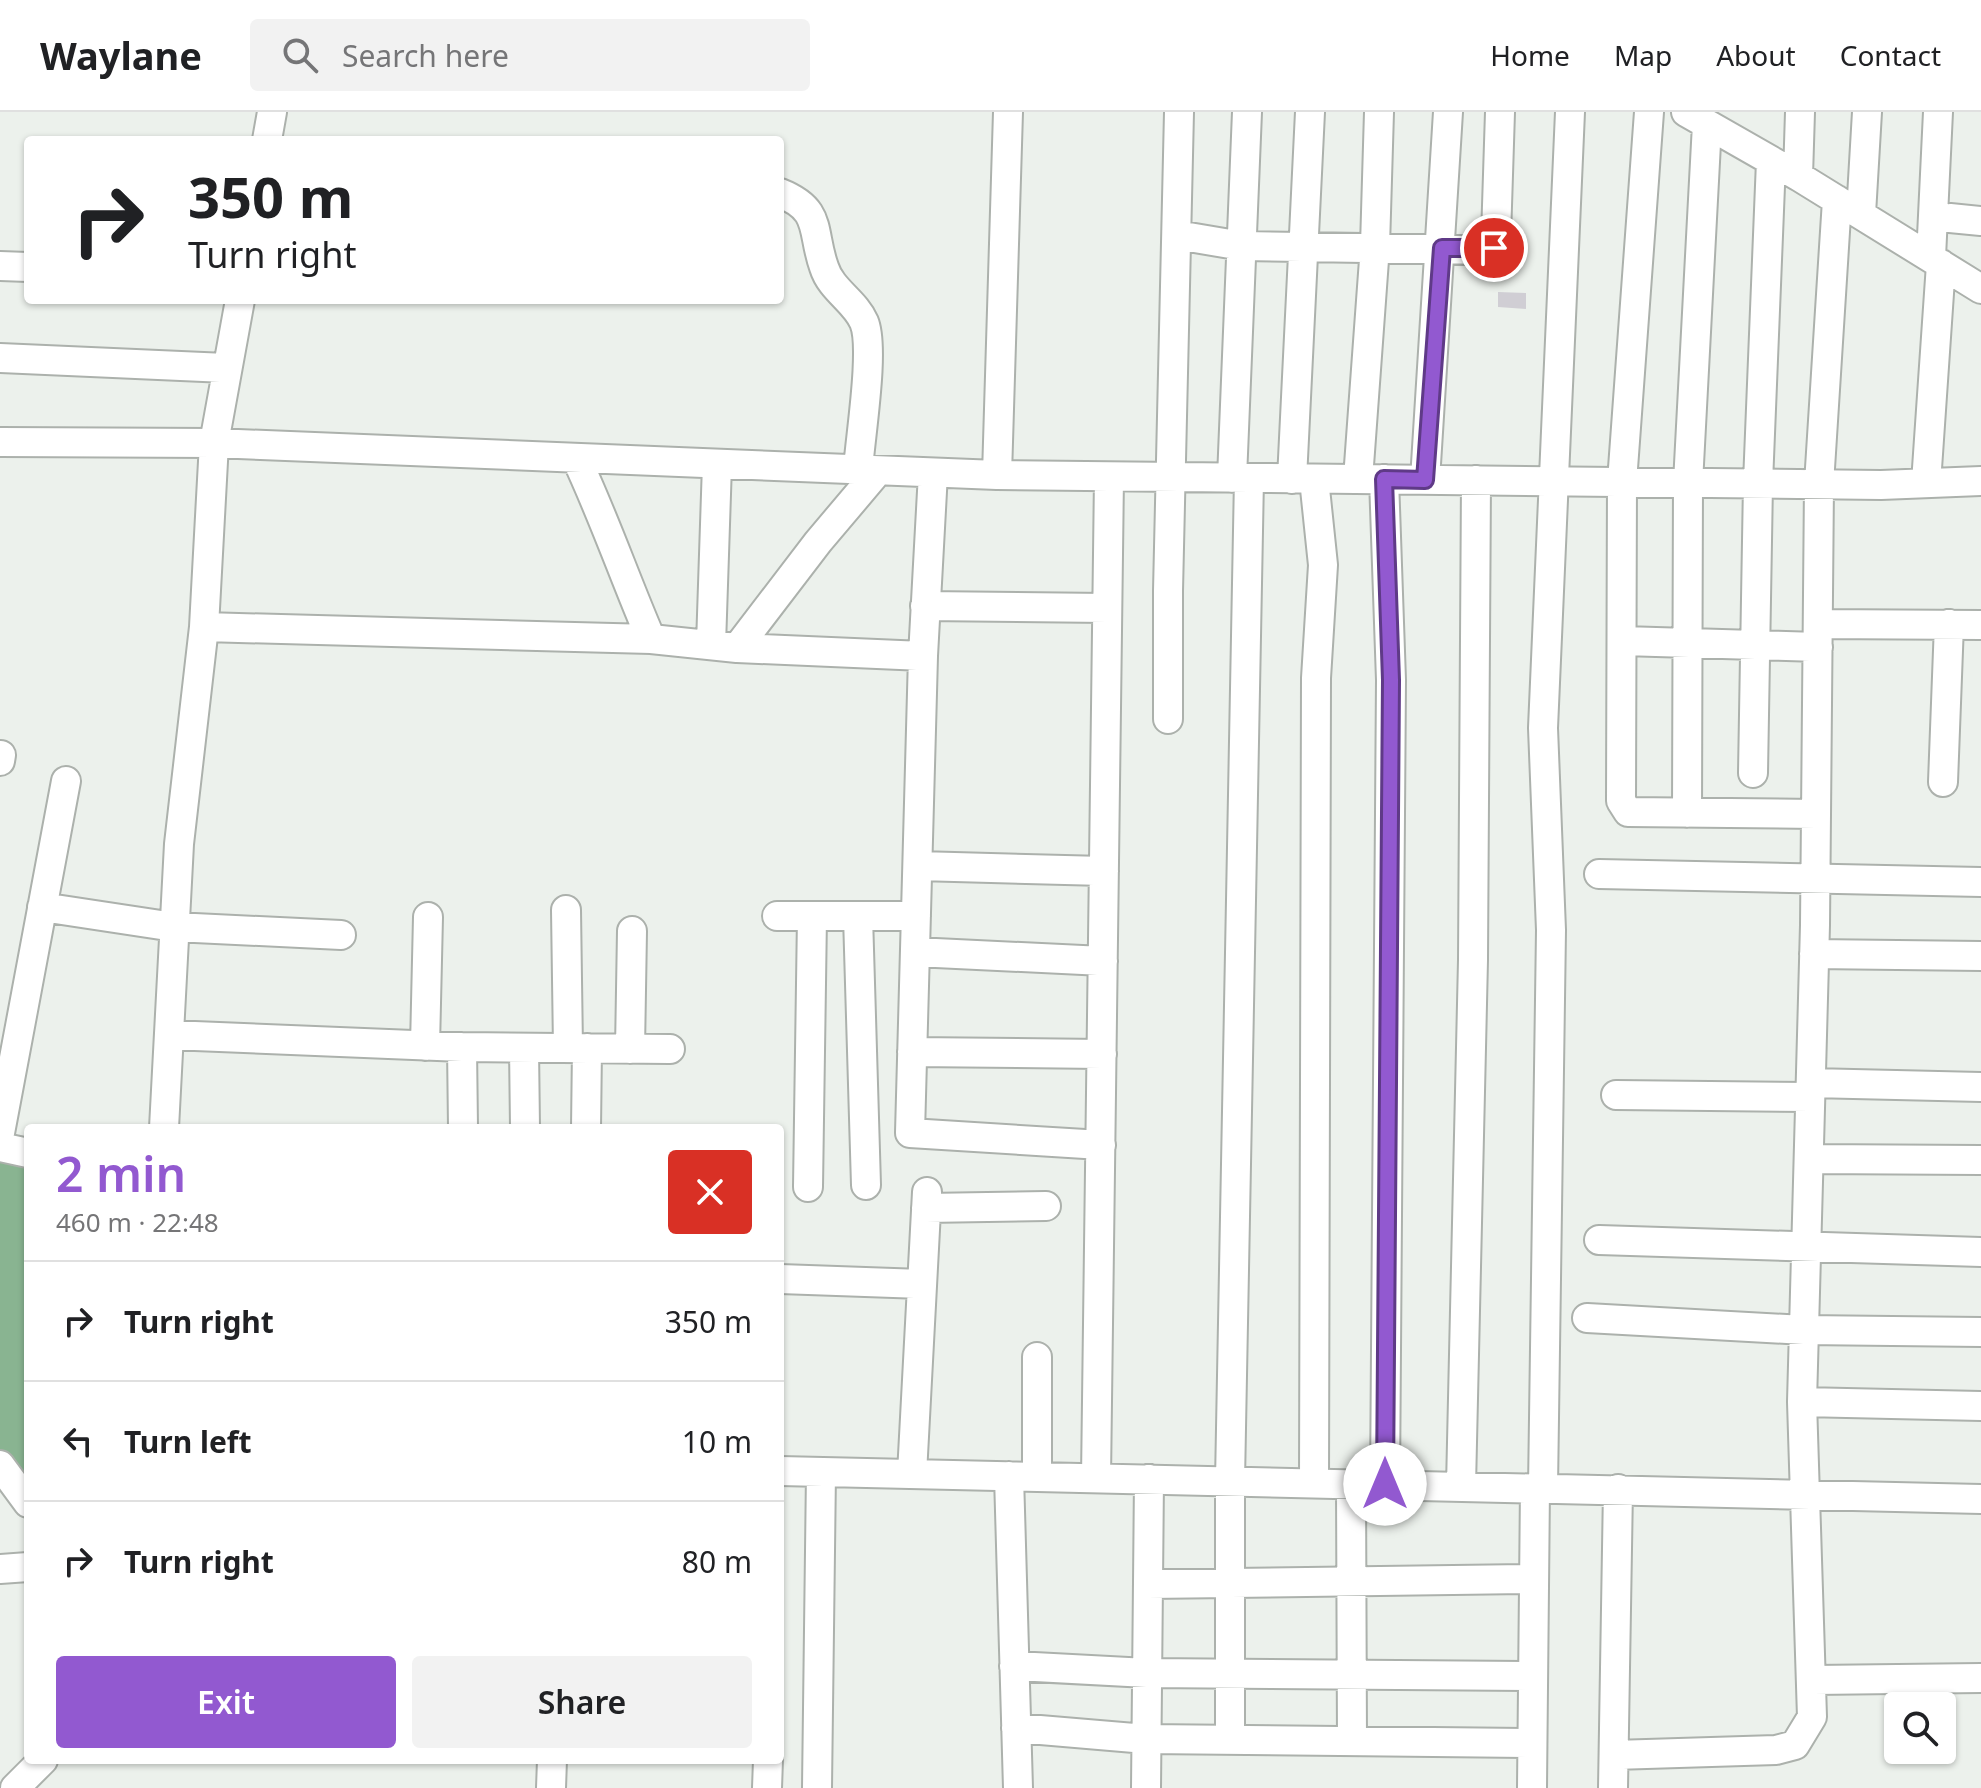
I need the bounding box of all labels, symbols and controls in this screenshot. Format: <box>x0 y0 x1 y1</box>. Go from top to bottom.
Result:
search box <box>250 19 810 91</box>
text: Waylane <box>40 29 202 81</box>
icon: search <box>278 33 322 77</box>
text: Search here <box>342 35 509 76</box>
text: Home <box>1490 36 1570 74</box>
text: Map <box>1614 36 1672 74</box>
text: About <box>1716 36 1796 74</box>
text: Contact <box>1840 36 1941 74</box>
text: 350 m <box>188 158 353 234</box>
icon: right <box>56 168 160 272</box>
pin <box>1460 214 1528 282</box>
icon: arrive <box>1472 226 1516 270</box>
text: Turn right <box>188 230 356 279</box>
text: 2 min <box>56 1141 186 1206</box>
button: close <box>668 1150 752 1234</box>
text: 460 m · 22:48 <box>56 1204 219 1240</box>
icon: right <box>56 1299 100 1343</box>
text: Turn right <box>124 1301 274 1342</box>
text: 350 m <box>665 1301 752 1342</box>
icon: left <box>56 1419 100 1463</box>
text: Turn left <box>124 1421 252 1462</box>
text: 10 m <box>682 1421 752 1462</box>
position arrow <box>1343 1442 1427 1526</box>
icon: right <box>56 1539 100 1583</box>
text: Turn right <box>124 1541 274 1582</box>
text: 80 m <box>682 1541 752 1582</box>
button: Exit <box>56 1656 396 1748</box>
button: Share <box>412 1656 752 1748</box>
map controls <box>1884 1692 1956 1764</box>
button: search <box>1884 1692 1956 1764</box>

